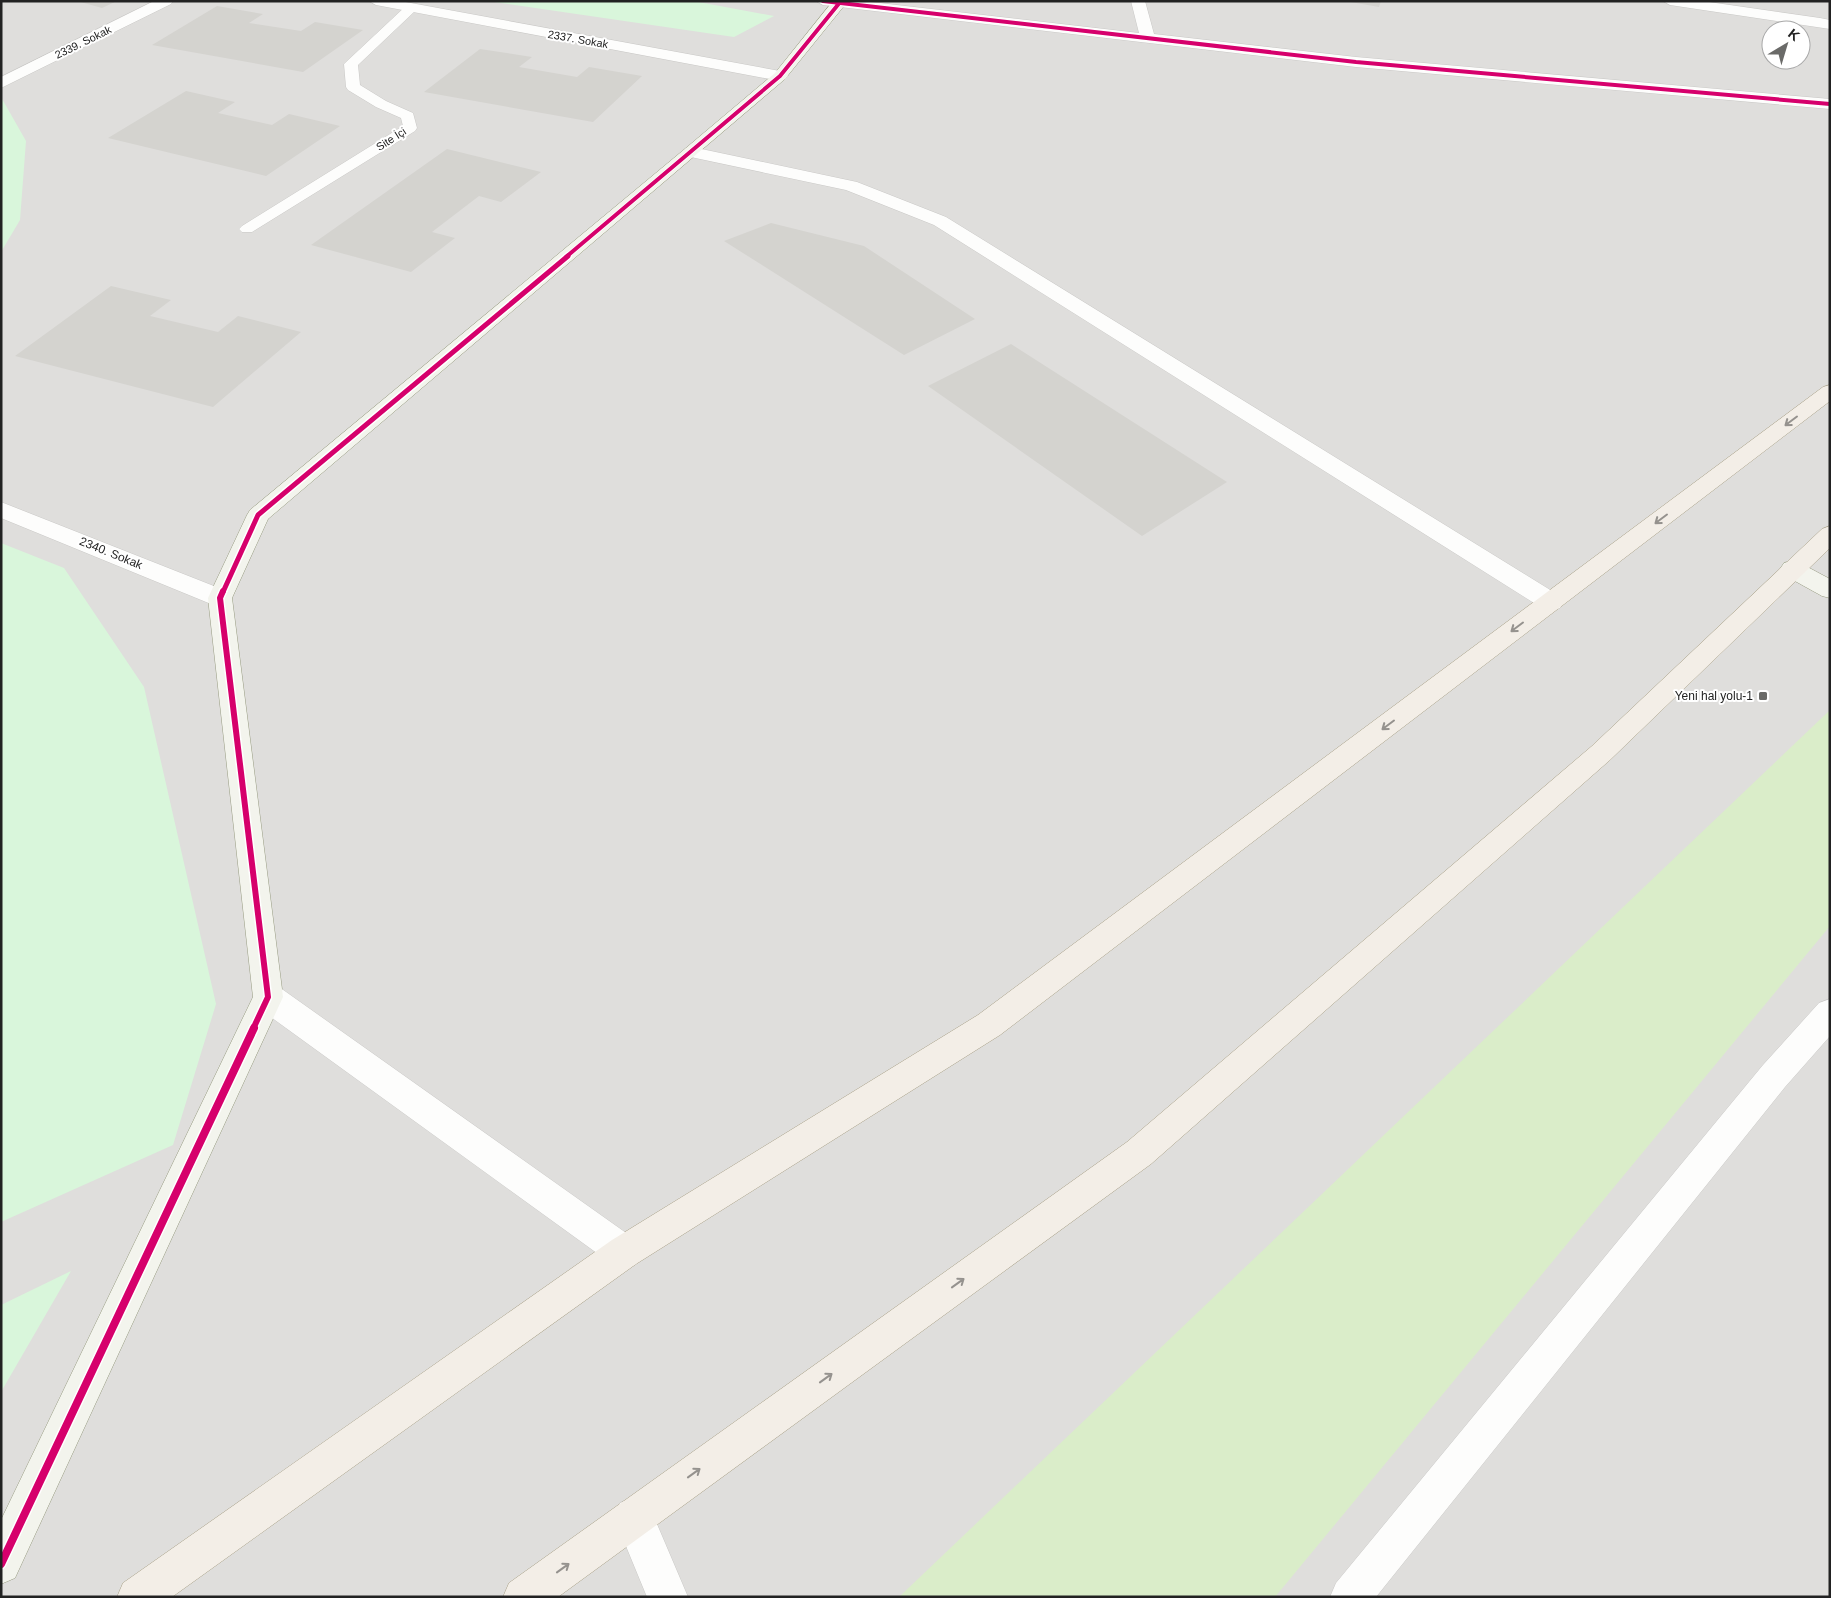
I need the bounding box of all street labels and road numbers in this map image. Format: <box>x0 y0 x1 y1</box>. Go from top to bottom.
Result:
street label: 2339. Sokak <box>53 23 114 61</box>
street label: 2337. Sokak <box>547 28 610 50</box>
street label: Site İçi <box>374 125 408 153</box>
street label: 2340. Sokak <box>77 534 145 572</box>

